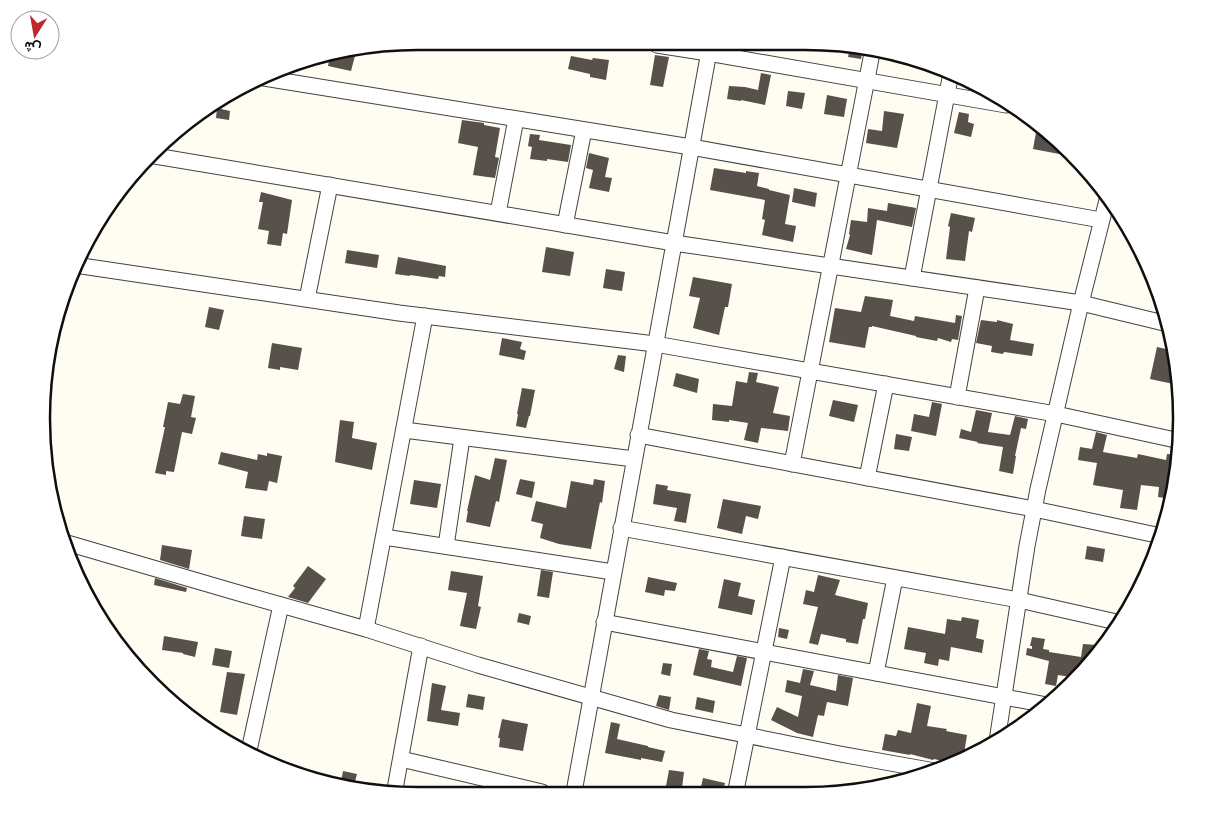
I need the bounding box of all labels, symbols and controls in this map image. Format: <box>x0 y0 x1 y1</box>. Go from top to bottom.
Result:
north arrow <box>10 10 60 60</box>
text: ش <box>23 37 42 56</box>

